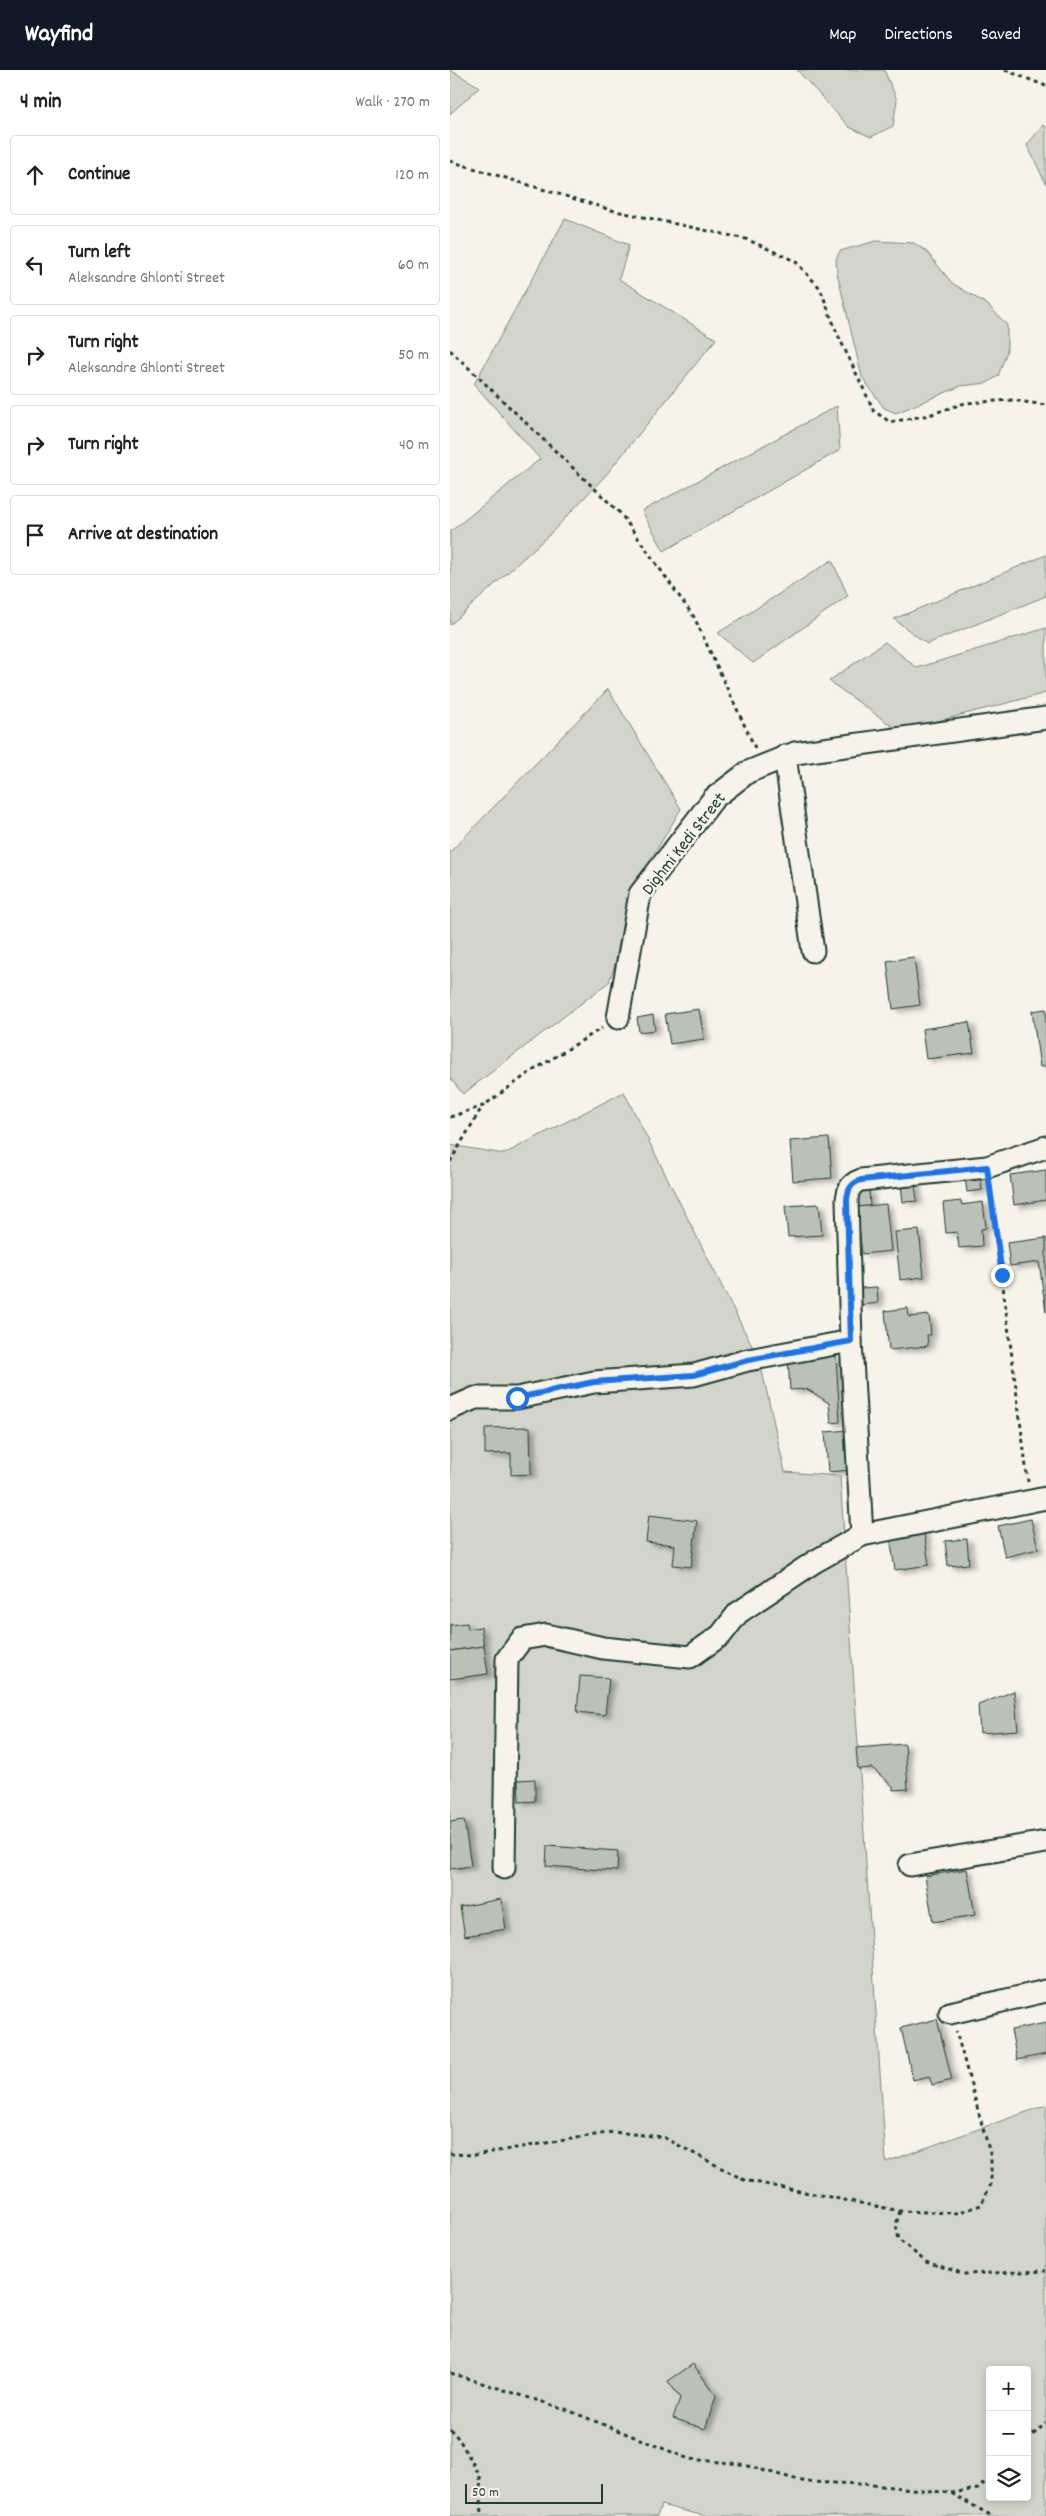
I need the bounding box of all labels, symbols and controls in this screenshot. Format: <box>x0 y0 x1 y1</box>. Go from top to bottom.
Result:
text: Wayfind <box>25 18 93 52</box>
text: Map <box>829 23 856 48</box>
text: Directions <box>884 23 953 48</box>
text: Saved <box>981 23 1021 48</box>
text: 4 min <box>20 88 62 118</box>
text: Walk · 270 m <box>355 91 430 114</box>
icon: ahead <box>21 161 49 189</box>
text: Continue <box>68 162 130 189</box>
text: 120 m <box>395 164 429 187</box>
text: Turn left <box>68 240 131 267</box>
icon: left <box>21 251 49 279</box>
text: 60 m <box>398 254 429 277</box>
text: Aleksandre Ghlonti Street <box>68 267 225 290</box>
text: Turn right <box>68 330 139 357</box>
icon: right <box>21 341 49 369</box>
text: 50 m <box>398 344 429 367</box>
text: Aleksandre Ghlonti Street <box>68 357 225 380</box>
icon: right <box>21 431 49 459</box>
text: Turn right <box>68 432 139 459</box>
text: 40 m <box>399 434 429 457</box>
icon: arrive <box>21 521 49 549</box>
text: Arrive at destination <box>68 522 218 549</box>
street label: Dighmi Kedi Street <box>637 788 733 901</box>
route end <box>991 1264 1014 1287</box>
route start <box>506 1387 529 1410</box>
map controls <box>986 2366 1031 2501</box>
button: + <box>986 2366 1031 2411</box>
button: − <box>986 2411 1031 2456</box>
button: layers <box>986 2456 1031 2501</box>
scale bar <box>465 2481 602 2504</box>
text: 50 m <box>472 2483 499 2503</box>

